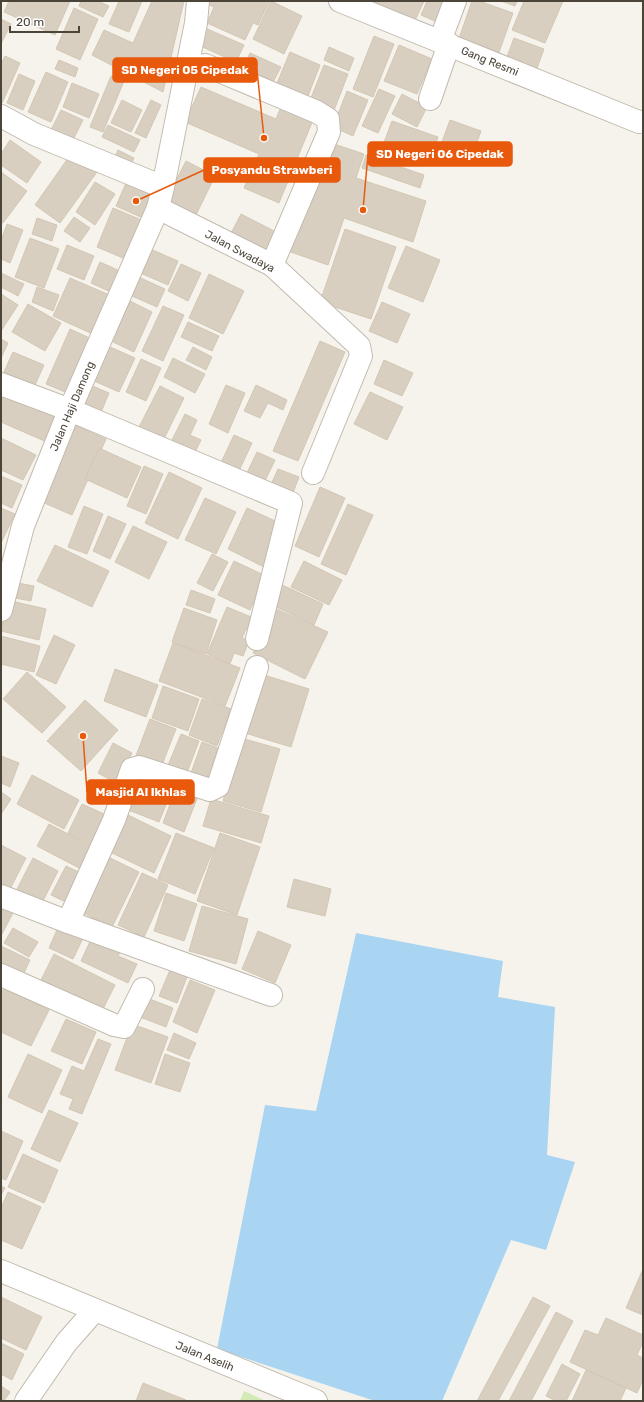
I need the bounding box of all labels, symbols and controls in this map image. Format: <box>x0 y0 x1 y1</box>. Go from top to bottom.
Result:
scale bar <box>10 8 79 34</box>
text: 20 m <box>16 15 44 29</box>
street label: Gang Resmi <box>459 44 520 79</box>
callout: SD Negeri 05 Cipedak <box>113 58 257 82</box>
text: SD Negeri 05 Cipedak <box>121 63 249 77</box>
callout: SD Negeri 06 Cipedak <box>368 142 512 166</box>
text: SD Negeri 06 Cipedak <box>376 147 504 161</box>
callout: Posyandu Strawberi <box>204 158 340 182</box>
text: Posyandu Strawberi <box>212 163 332 177</box>
street label: Jalan Swadaya <box>203 228 277 275</box>
street label: Jalan Haji Damong <box>48 359 97 453</box>
callout: Masjid Al Ikhlas <box>87 780 194 804</box>
text: Masjid Al Ikhlas <box>96 785 187 799</box>
street label: Jalan Aselih <box>174 1339 236 1374</box>

